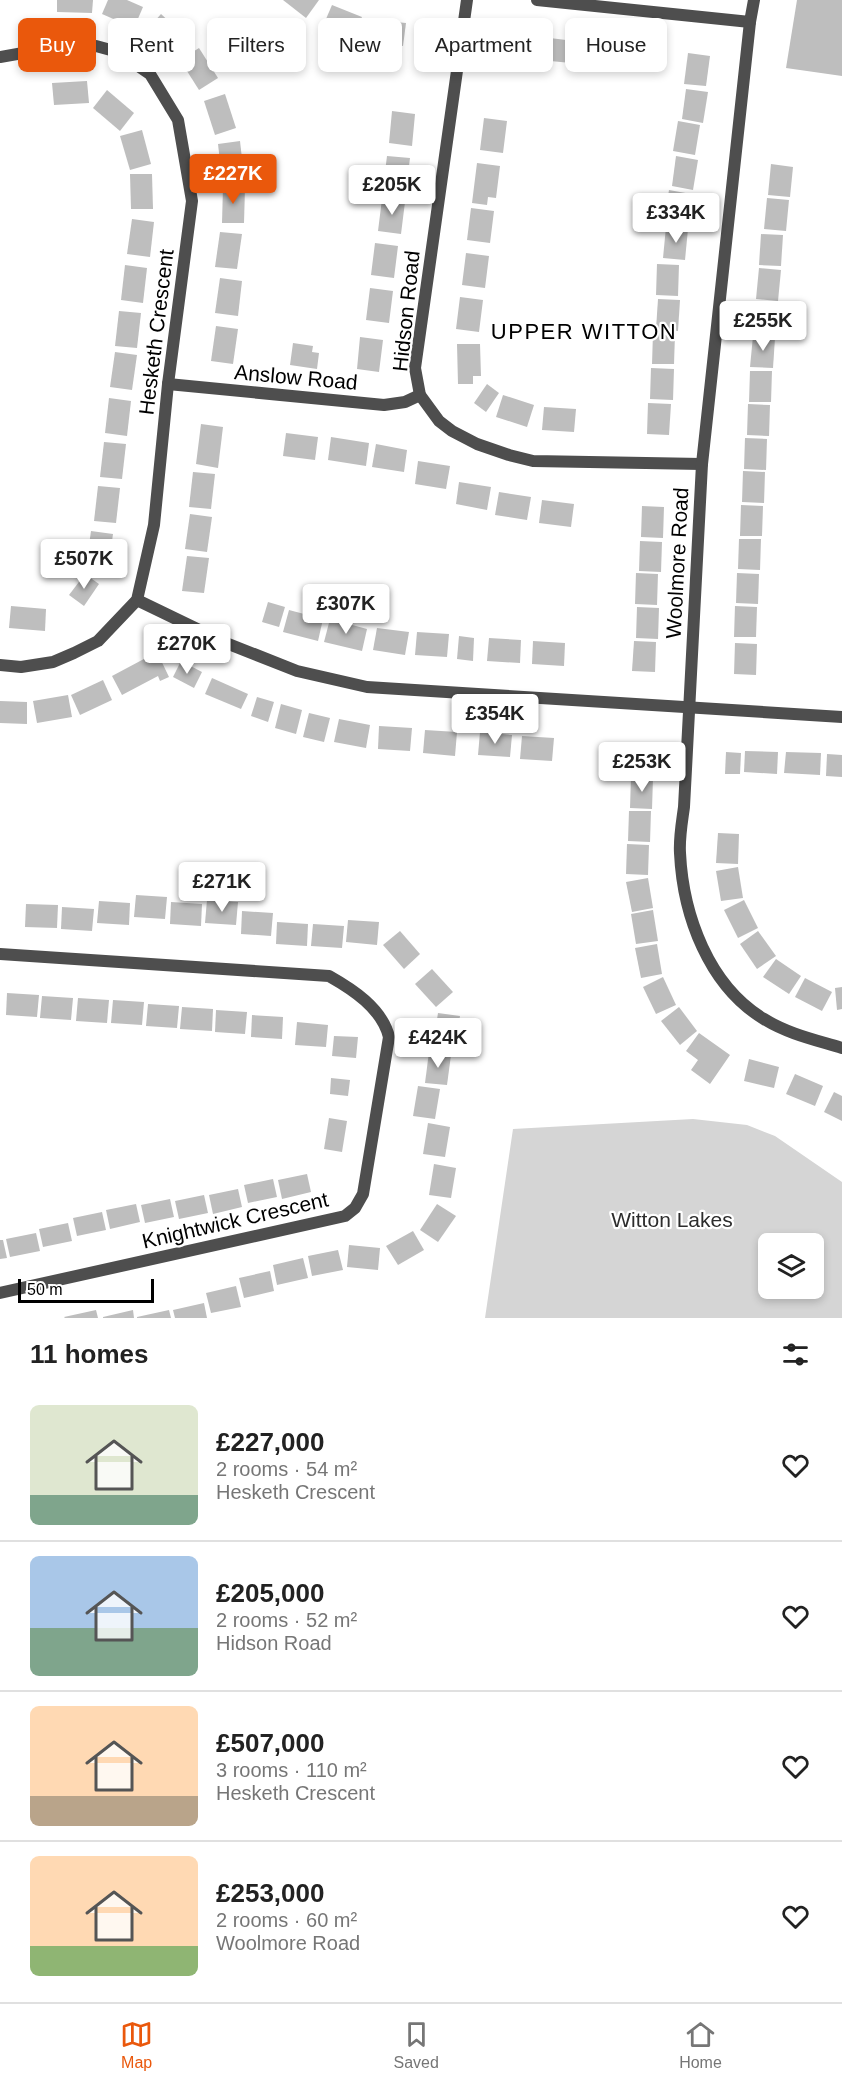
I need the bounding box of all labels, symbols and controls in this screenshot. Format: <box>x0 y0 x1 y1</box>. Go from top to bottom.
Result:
chip: Buy <box>18 18 96 72</box>
chip: Rent <box>108 18 195 72</box>
chip: Filters <box>207 18 306 72</box>
chip: New <box>318 18 402 72</box>
chip: Apartment <box>414 18 553 72</box>
chip: House <box>565 18 667 72</box>
pin: £227K <box>191 154 275 205</box>
text: £227K <box>204 162 262 184</box>
pin: £205K <box>350 165 434 216</box>
text: £205K <box>363 173 421 195</box>
pin: £334K <box>634 193 718 244</box>
text: £334K <box>647 201 705 223</box>
street label: Hesketh Crescent <box>134 248 178 416</box>
street label: Hidson Road <box>388 249 424 373</box>
pin: £255K <box>721 301 805 352</box>
text: £255K <box>734 309 792 331</box>
district label: UPPER WITTON <box>491 319 677 344</box>
street label: Anslow Road <box>233 360 359 394</box>
street label: Woolmore Road <box>662 487 692 639</box>
pin: £507K <box>42 539 126 590</box>
text: £507K <box>55 547 113 569</box>
pin: £307K <box>304 584 388 635</box>
text: £307K <box>317 592 375 614</box>
pin: £270K <box>145 624 229 675</box>
text: £270K <box>158 632 216 654</box>
pin: £354K <box>453 694 537 745</box>
text: £354K <box>466 702 524 724</box>
pin: £253K <box>600 742 684 793</box>
text: £253K <box>613 750 671 772</box>
pin: £271K <box>180 862 264 913</box>
text: £271K <box>193 870 251 892</box>
pin: £424K <box>396 1018 480 1069</box>
text: £424K <box>409 1026 467 1048</box>
street label: Knightwick Crescent <box>140 1187 330 1253</box>
park label: Witton Lakes <box>611 1208 733 1231</box>
map controls <box>758 1233 824 1299</box>
button: layers <box>758 1233 824 1299</box>
scale bar <box>18 1276 154 1304</box>
text: 50 m <box>27 1281 63 1298</box>
icon: filters <box>779 1338 812 1371</box>
text: 11 homes <box>30 1339 149 1369</box>
text: £227,000 <box>216 1427 324 1457</box>
icon: home <box>78 1429 150 1501</box>
icon: heart <box>779 1449 812 1482</box>
text: 2 rooms · 54 m² <box>216 1458 357 1480</box>
text: Hesketh Crescent <box>216 1481 375 1503</box>
text: £205,000 <box>216 1578 324 1608</box>
icon: home <box>78 1580 150 1652</box>
icon: heart <box>779 1600 812 1633</box>
text: 2 rooms · 52 m² <box>216 1609 357 1631</box>
text: Hidson Road <box>216 1632 332 1654</box>
text: £507,000 <box>216 1728 324 1758</box>
icon: home <box>78 1730 150 1802</box>
icon: heart <box>779 1750 812 1783</box>
text: 3 rooms · 110 m² <box>216 1759 367 1781</box>
text: Hesketh Crescent <box>216 1782 375 1804</box>
text: £253,000 <box>216 1878 324 1908</box>
icon: home <box>78 1880 150 1952</box>
icon: heart <box>779 1900 812 1933</box>
text: 2 rooms · 60 m² <box>216 1909 357 1931</box>
text: Woolmore Road <box>216 1932 360 1954</box>
tab: Map <box>120 2018 153 2072</box>
tab: Saved <box>393 2018 439 2072</box>
tab: Home <box>679 2018 722 2072</box>

